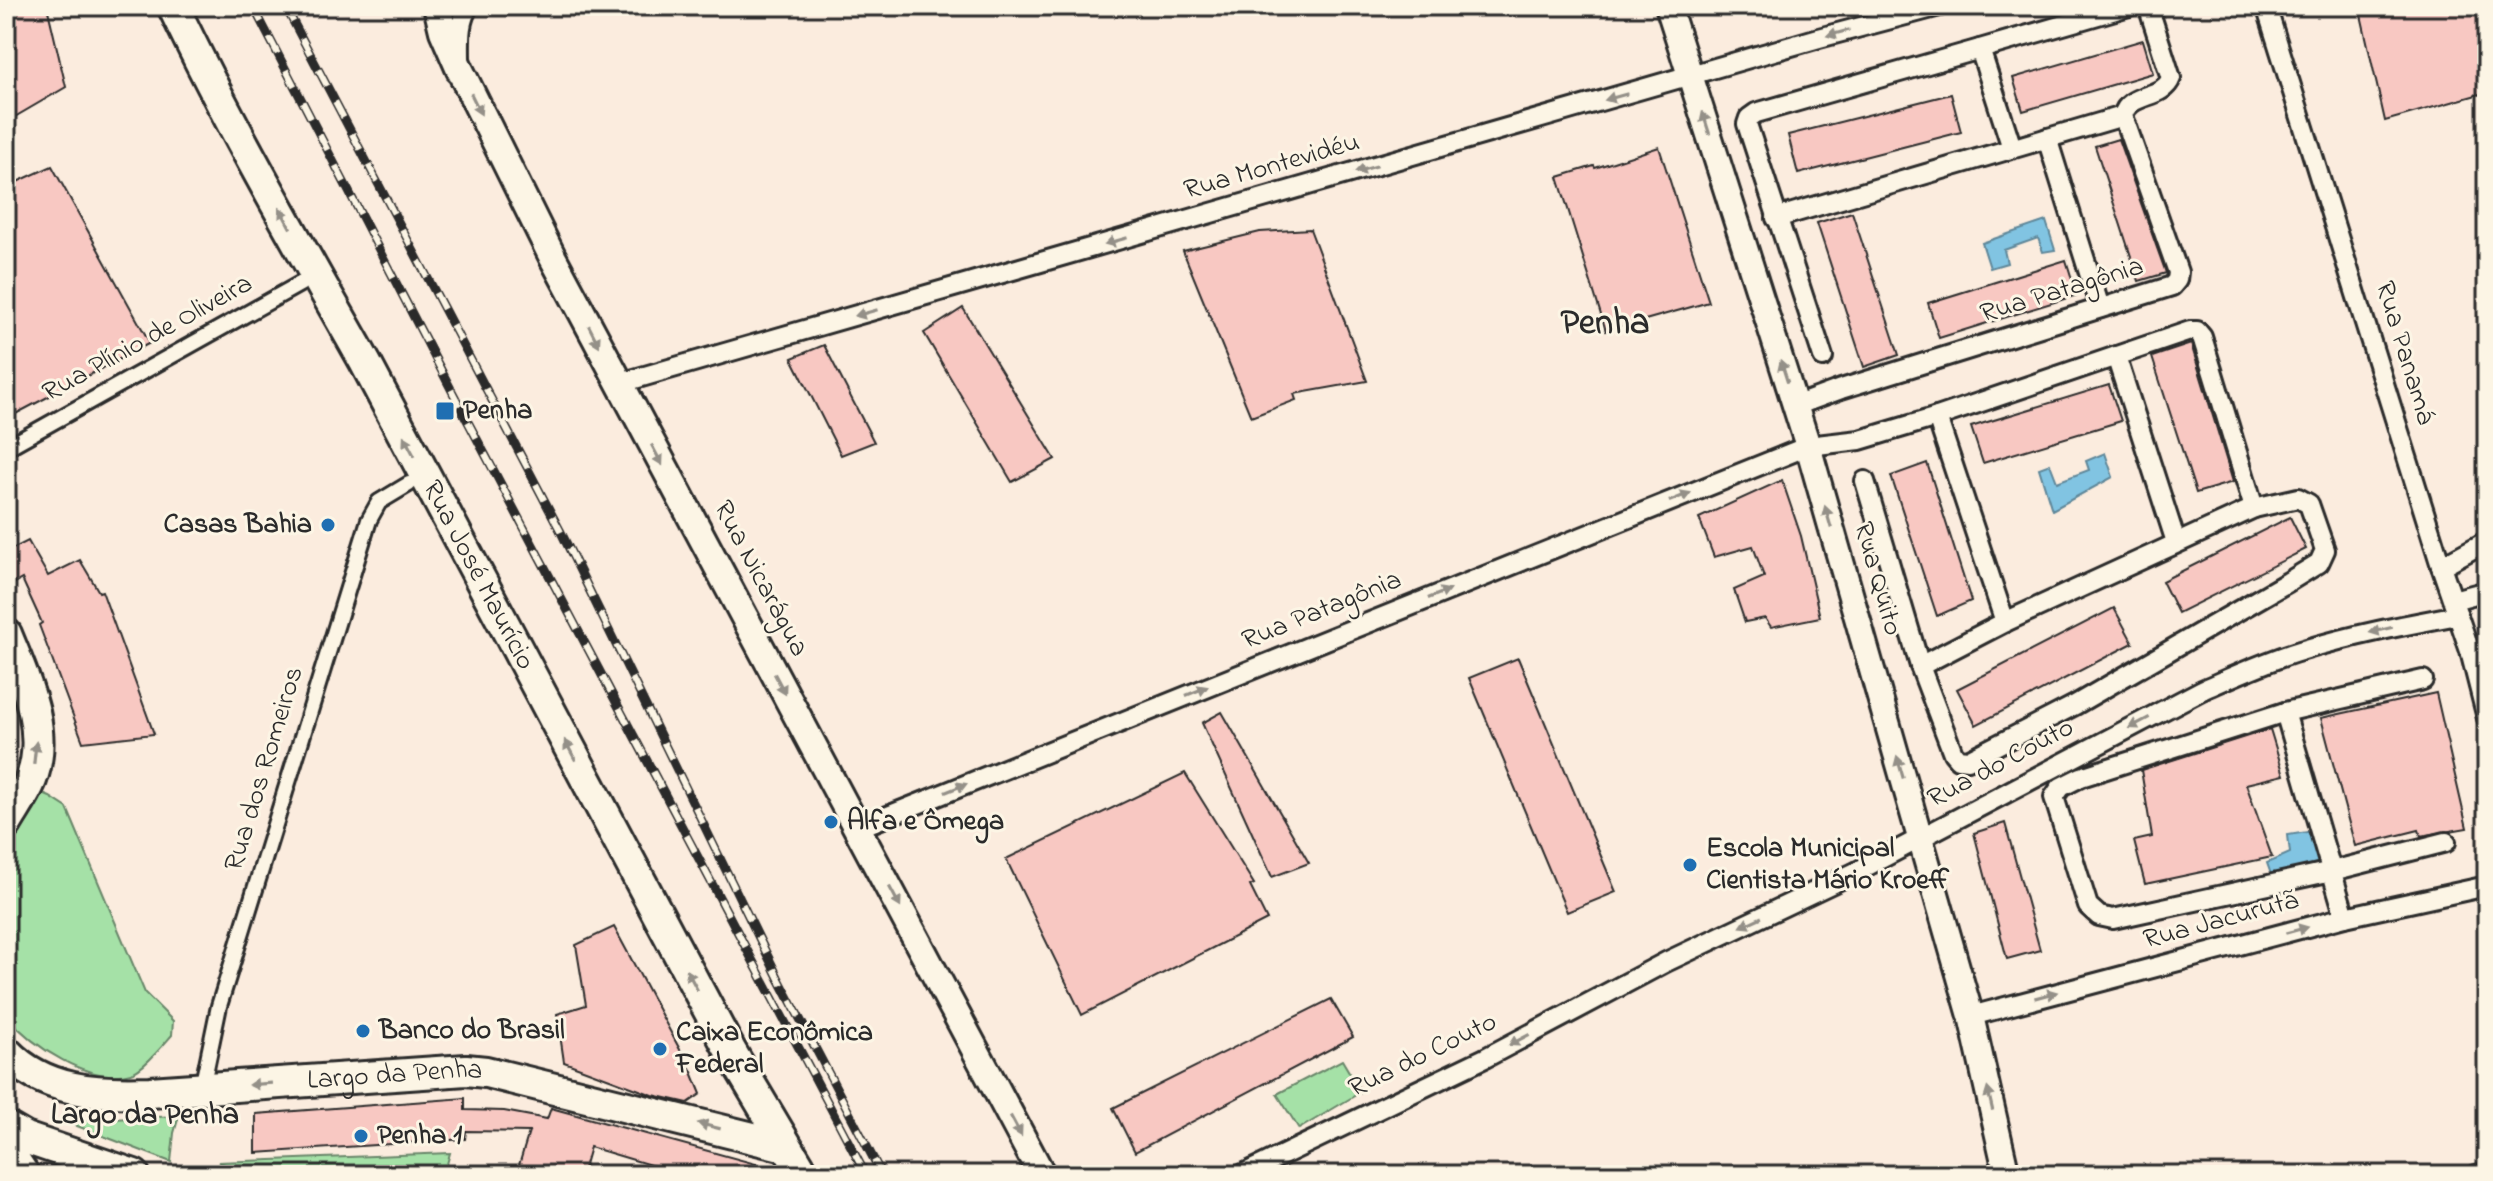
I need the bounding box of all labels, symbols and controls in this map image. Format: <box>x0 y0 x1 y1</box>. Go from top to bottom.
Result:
one-way arrow <box>1825 28 1850 40</box>
one-way arrow <box>1603 91 1627 104</box>
one-way arrow <box>470 93 483 116</box>
one-way arrow <box>1699 111 1712 135</box>
street label: Rua Montevidéu <box>1179 122 1365 212</box>
one-way arrow <box>1353 163 1377 176</box>
one-way arrow <box>278 207 292 229</box>
one-way arrow <box>1104 235 1128 248</box>
street label: Rua Patagônia <box>1975 247 2149 335</box>
street label: Rua Plínio de Oliveira <box>35 264 261 414</box>
street label: Rua Panamá <box>2363 276 2445 430</box>
district label: Penha <box>1560 298 1650 351</box>
one-way arrow <box>854 307 879 319</box>
one-way arrow <box>586 325 600 347</box>
one-way arrow <box>1777 359 1790 383</box>
place label: Penha <box>463 391 532 432</box>
marker: Penha <box>434 400 456 422</box>
one-way arrow <box>403 435 416 458</box>
one-way arrow <box>649 444 663 466</box>
street label: Rua José Maurício <box>411 473 545 677</box>
one-way arrow <box>1668 490 1692 503</box>
street label: Rua Nicarágua <box>702 494 818 664</box>
place label: Casas Bahia <box>163 505 312 546</box>
one-way arrow <box>1821 505 1834 529</box>
marker: Casas Bahia <box>319 516 337 534</box>
street label: Rua Quito <box>1841 517 1913 641</box>
street label: Rua Patagônia <box>1236 560 1408 662</box>
one-way arrow <box>1427 588 1451 601</box>
one-way arrow <box>2368 624 2393 637</box>
street label: Rua dos Romeiros <box>214 662 316 876</box>
one-way arrow <box>774 672 787 695</box>
one-way arrow <box>1185 684 1209 697</box>
street label: Rua do Couto <box>1920 708 2082 820</box>
one-way arrow <box>2128 716 2151 730</box>
one-way arrow <box>564 739 578 761</box>
one-way arrow <box>29 740 42 765</box>
one-way arrow <box>1893 754 1906 778</box>
one-way arrow <box>944 781 968 794</box>
place label: Alfa e Ômega <box>847 802 1004 844</box>
marker: Alfa e Ômega <box>822 813 840 831</box>
place label: Escola Municipal Cientista Mário Kroeff <box>1706 829 1950 902</box>
marker: Escola Municipal Cientista Mário Kroeff <box>1681 856 1699 874</box>
street label: Rua Jacurutã <box>2139 881 2303 961</box>
one-way arrow <box>888 885 901 908</box>
one-way arrow <box>1739 915 1762 929</box>
one-way arrow <box>2285 923 2310 935</box>
one-way arrow <box>686 968 699 991</box>
one-way arrow <box>2034 988 2058 1001</box>
street label: Rua do Couto <box>1342 1002 1504 1110</box>
place label: Banco do Brasil <box>377 1011 565 1052</box>
place label: Caixa Econômica Federal <box>674 1013 873 1086</box>
marker: Banco do Brasil <box>354 1022 372 1040</box>
one-way arrow <box>1508 1032 1530 1046</box>
marker: Caixa Econômica Federal <box>651 1040 669 1058</box>
street label: Largo da Penha <box>306 1049 485 1101</box>
one-way arrow <box>247 1078 272 1091</box>
one-way arrow <box>1983 1086 1996 1111</box>
district label: Largo da Penha <box>51 1094 239 1139</box>
one-way arrow <box>1010 1115 1023 1138</box>
place label: Penha 1 <box>377 1116 462 1157</box>
one-way arrow <box>697 1119 722 1131</box>
marker: Penha 1 <box>352 1127 370 1145</box>

